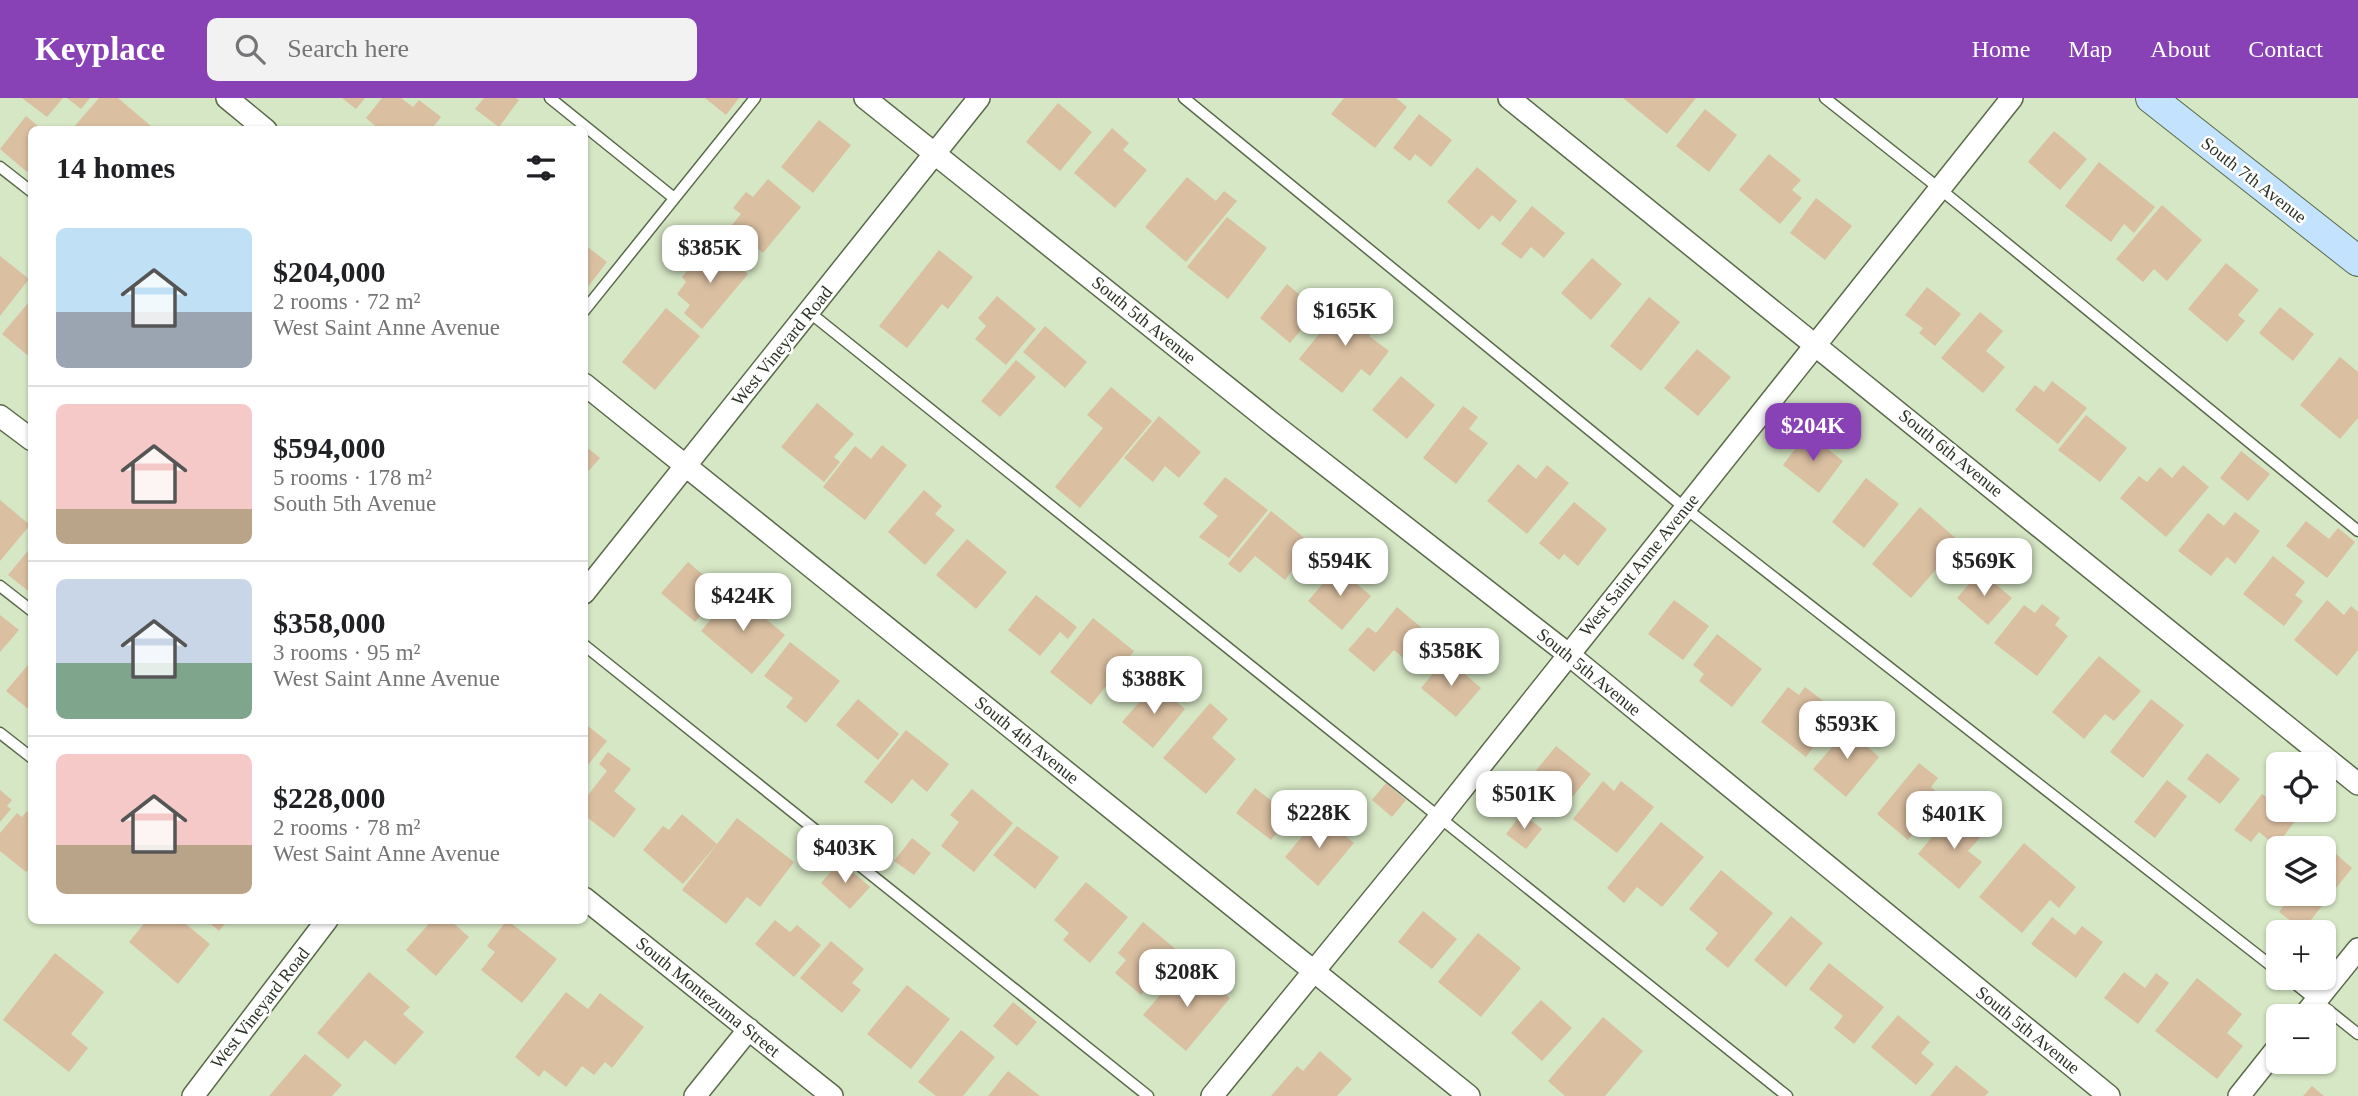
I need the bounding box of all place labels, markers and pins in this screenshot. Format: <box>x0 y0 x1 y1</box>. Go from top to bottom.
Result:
pin: $385K <box>661 226 759 285</box>
pin: $165K <box>1296 288 1394 348</box>
pin: $204K <box>1764 404 1862 463</box>
pin: $594K <box>1291 538 1389 598</box>
pin: $569K <box>1935 538 2033 598</box>
pin: $424K <box>694 574 792 633</box>
pin: $358K <box>1402 628 1500 688</box>
pin: $388K <box>1105 656 1203 716</box>
pin: $593K <box>1798 702 1896 761</box>
pin: $501K <box>1475 772 1573 831</box>
pin: $228K <box>1270 790 1368 850</box>
pin: $401K <box>1905 792 2003 851</box>
pin: $403K <box>796 826 894 885</box>
pin: $208K <box>1138 950 1236 1009</box>

